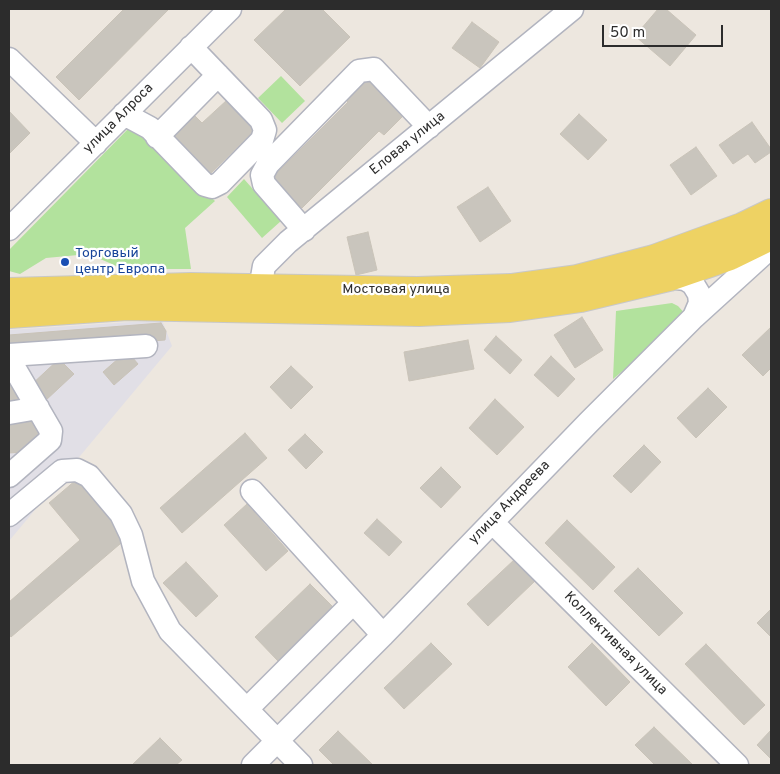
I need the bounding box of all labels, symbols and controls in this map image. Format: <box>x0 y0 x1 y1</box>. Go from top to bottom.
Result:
scale bar <box>605 15 726 47</box>
text: 50 m <box>610 24 645 43</box>
street label: улица Алроса <box>80 80 158 158</box>
street label: Еловая улица <box>367 109 449 179</box>
place label: Торговый центр Европа <box>75 246 165 278</box>
marker: Торговый центр Европа <box>59 256 71 268</box>
street label: Мостовая улица <box>342 282 450 298</box>
street label: улица Андреева <box>466 458 554 548</box>
street label: Коллективная улица <box>560 589 670 699</box>

